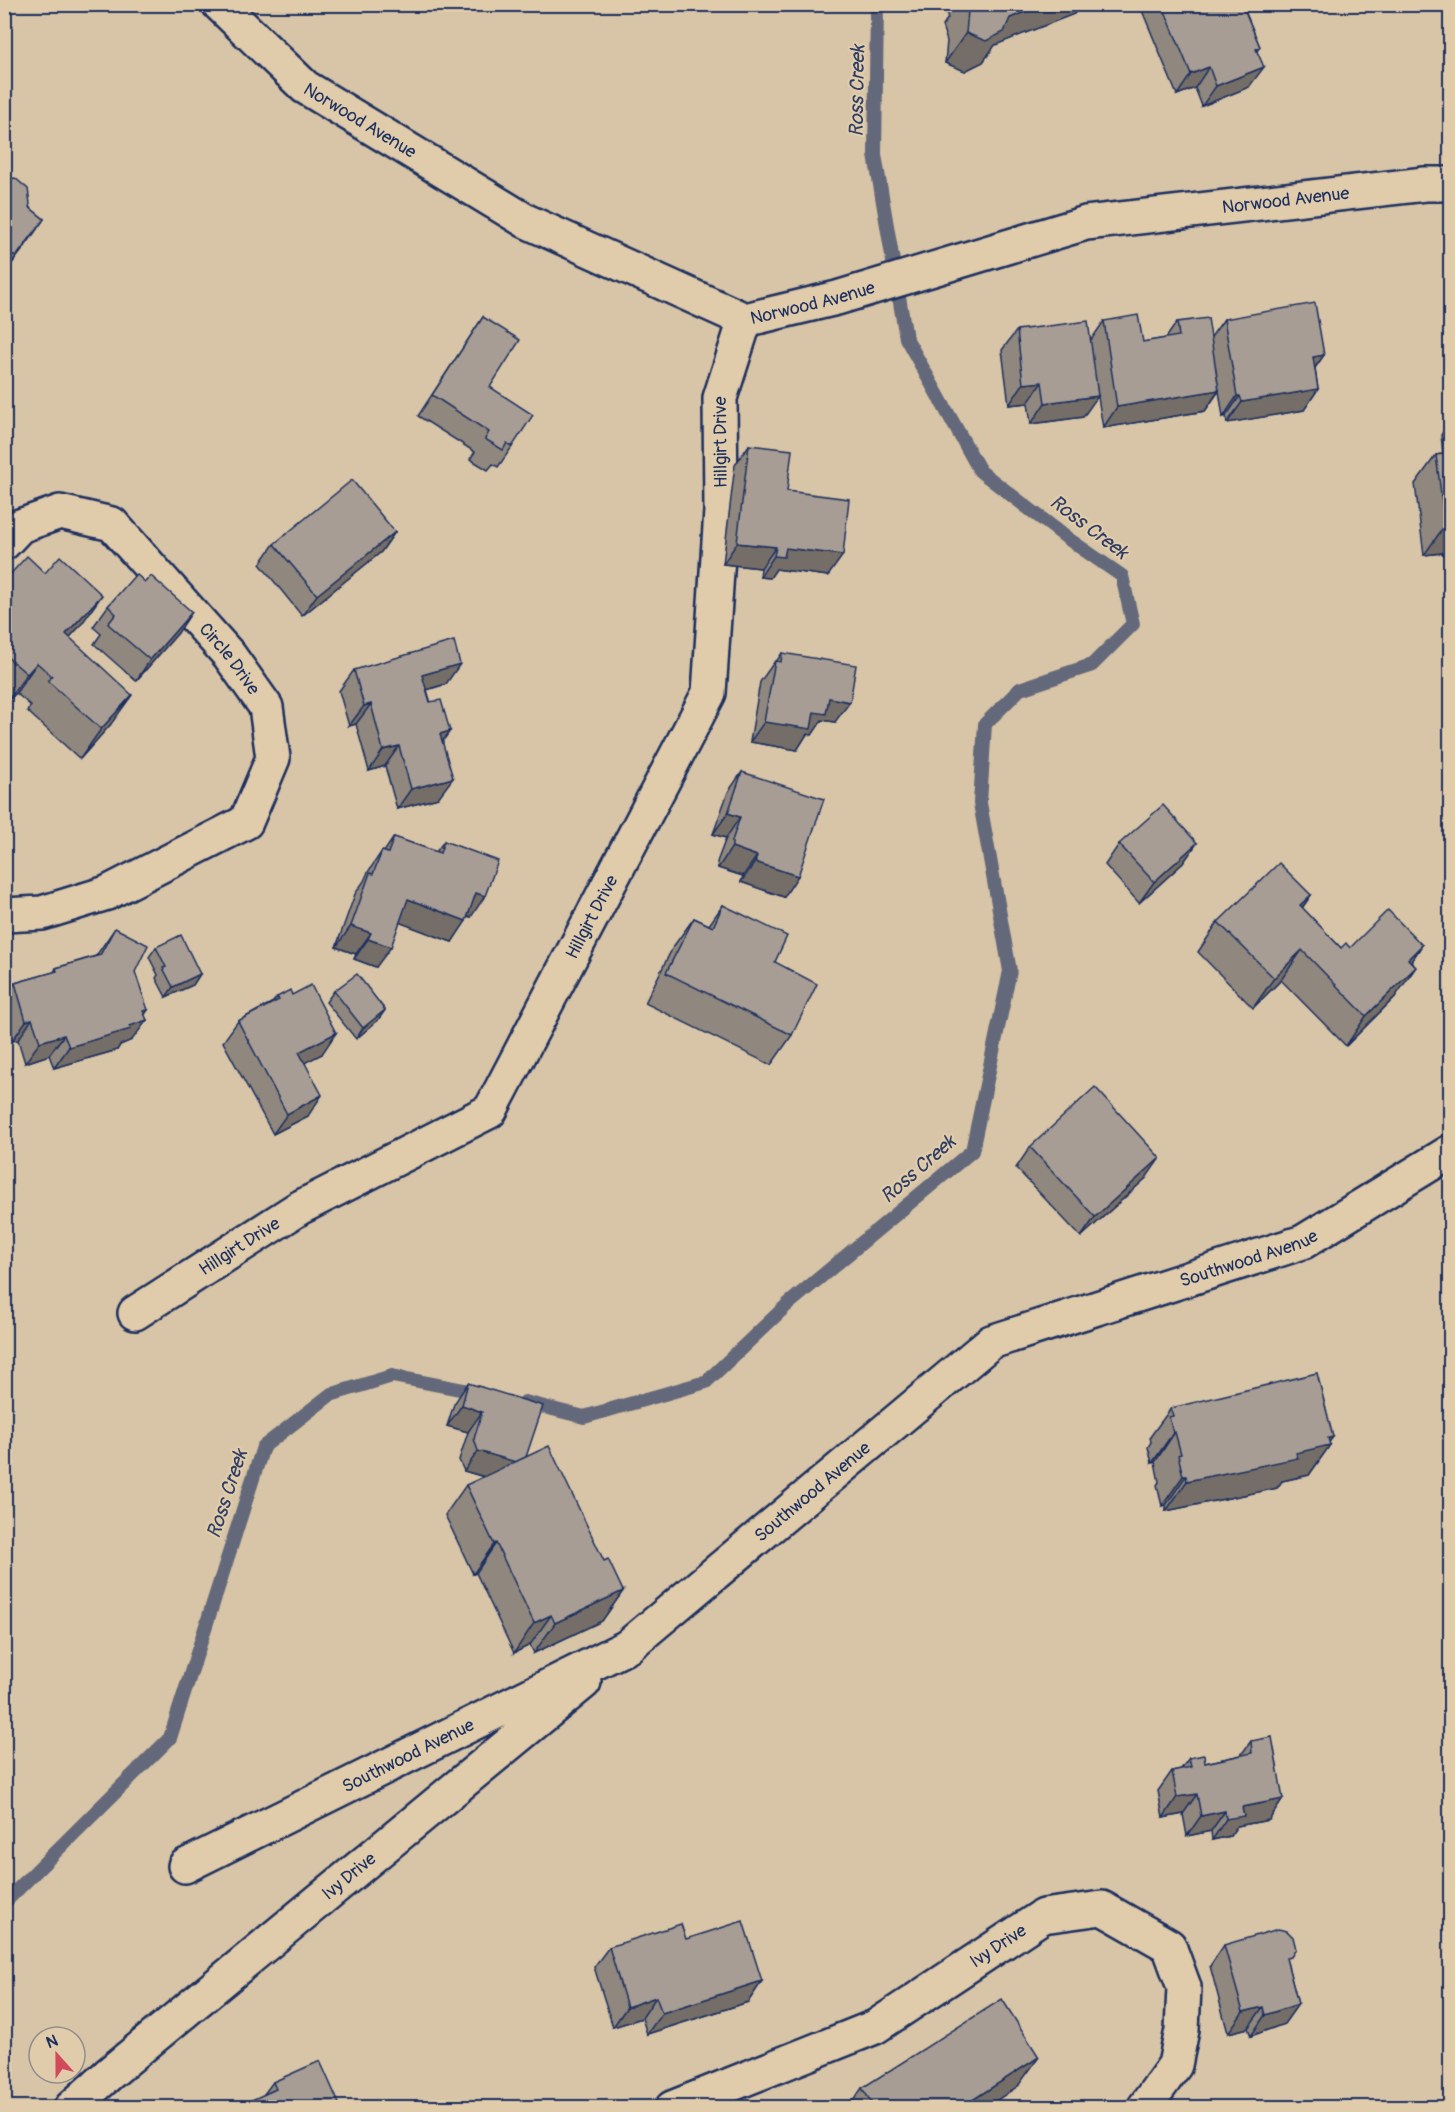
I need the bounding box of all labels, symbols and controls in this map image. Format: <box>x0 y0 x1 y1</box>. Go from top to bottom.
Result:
water label: Ross Creek <box>844 43 870 137</box>
street label: Norwood Avenue <box>299 77 421 163</box>
street label: Norwood Avenue <box>1221 181 1351 219</box>
street label: Norwood Avenue <box>748 276 878 330</box>
street label: Hillgirt Drive <box>708 396 732 488</box>
water label: Ross Creek <box>1045 489 1134 566</box>
street label: Circle Drive <box>194 618 265 699</box>
street label: Hillgirt Drive <box>560 871 623 963</box>
water label: Ross Creek <box>875 1128 962 1209</box>
street label: Hillgirt Drive <box>195 1212 284 1281</box>
street label: Southwood Avenue <box>1177 1224 1322 1292</box>
street label: Southwood Avenue <box>749 1436 875 1547</box>
water label: Ross Creek <box>201 1445 254 1541</box>
street label: Southwood Avenue <box>338 1713 478 1798</box>
street label: Ivy Drive <box>317 1847 381 1905</box>
street label: Ivy Drive <box>965 1919 1031 1973</box>
north arrow <box>27 2025 87 2085</box>
text: N <box>43 2031 61 2053</box>

